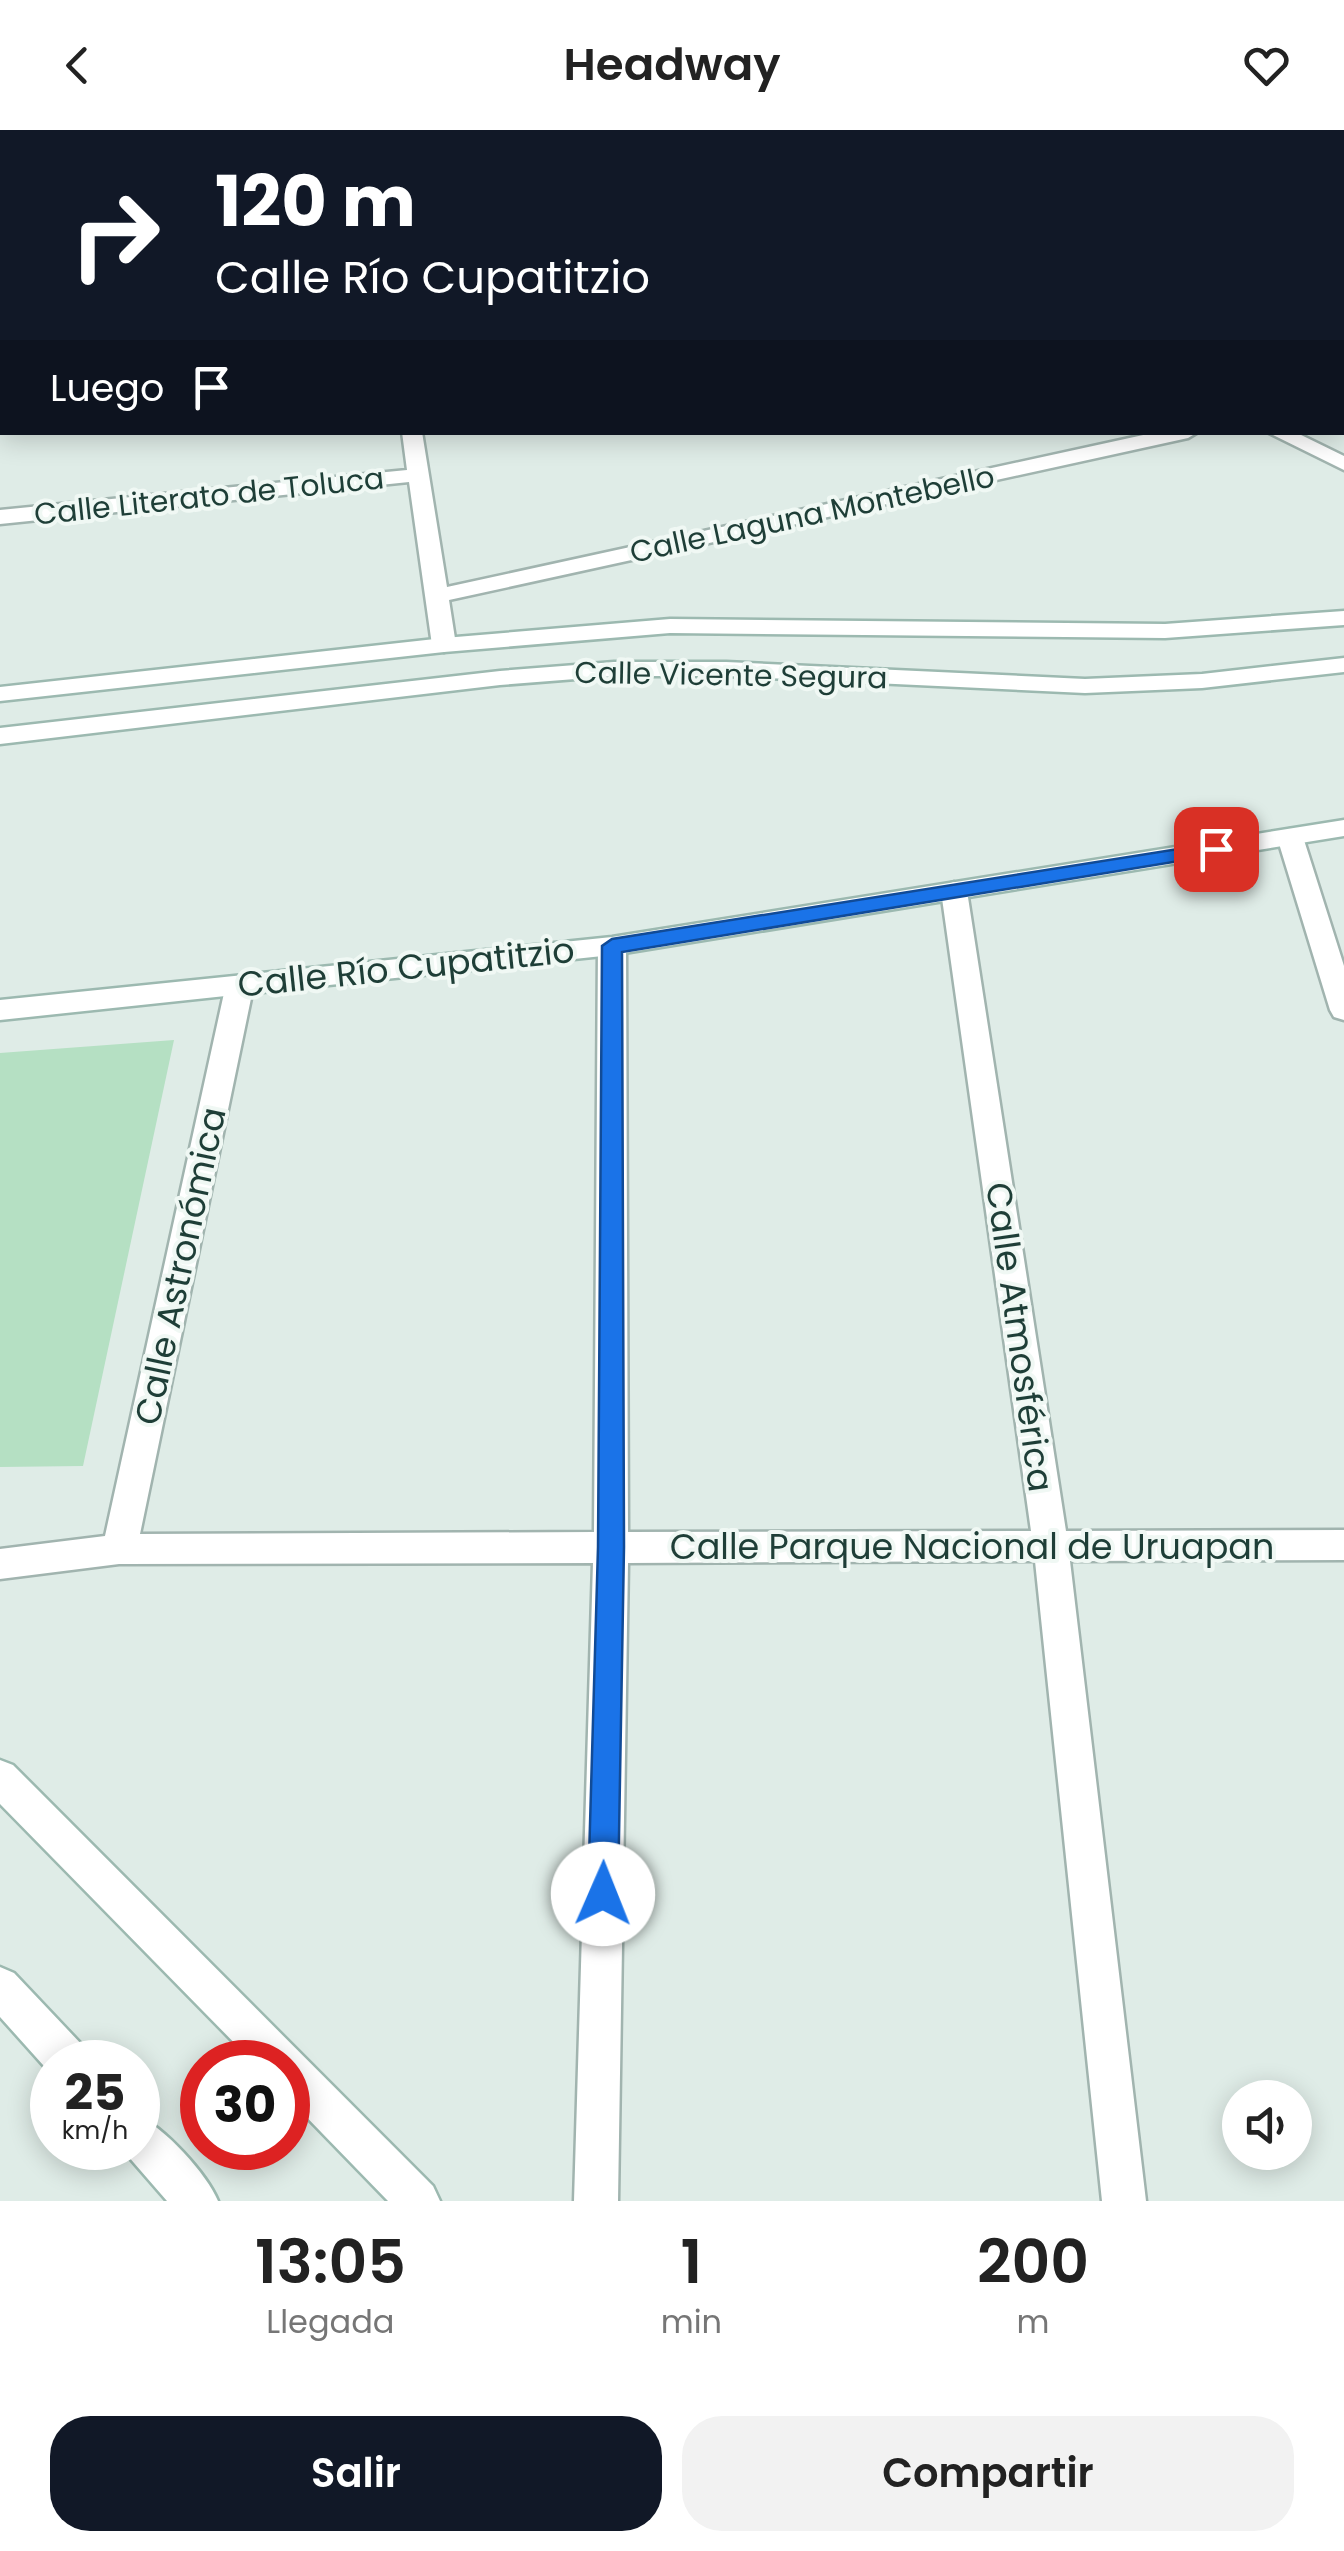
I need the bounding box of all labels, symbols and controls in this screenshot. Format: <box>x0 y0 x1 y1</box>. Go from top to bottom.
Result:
text: Headway <box>564 33 780 96</box>
icon: back <box>50 38 105 93</box>
icon: heart <box>1239 38 1294 93</box>
text: 120 m <box>215 152 416 251</box>
icon: right <box>50 170 180 300</box>
text: Calle Río Cupatitzio <box>215 246 650 309</box>
icon: arrive <box>184 360 239 415</box>
text: Luego <box>50 361 164 414</box>
street label: Calle Laguna Montebello <box>626 454 998 574</box>
street label: Calle Literato de Toluca <box>32 456 386 536</box>
street label: Calle Vicente Segura <box>574 651 888 699</box>
pin <box>1174 807 1259 892</box>
icon: arrive <box>1189 822 1244 877</box>
street label: Calle Río Cupatitzio <box>235 925 577 1009</box>
street label: Calle Astronómica <box>122 1103 238 1429</box>
street label: Calle Atmosférica <box>974 1179 1066 1495</box>
street label: Calle Parque Nacional de Uruapan <box>670 1522 1274 1571</box>
position arrow <box>551 1842 655 1946</box>
speed limit sign: 30 <box>180 2040 310 2170</box>
text: 25 <box>64 2057 126 2128</box>
map controls <box>1222 2080 1312 2170</box>
button: sound <box>1222 2080 1312 2170</box>
text: km/h <box>62 2113 128 2148</box>
text: 13:05 <box>255 2220 406 2304</box>
text: 1 <box>681 2220 702 2304</box>
text: 200 <box>977 2220 1089 2304</box>
text: Llegada <box>266 2299 394 2344</box>
text: min <box>661 2299 722 2344</box>
text: m <box>1017 2299 1050 2344</box>
button: Salir <box>50 2416 662 2531</box>
button: Compartir <box>682 2416 1294 2531</box>

